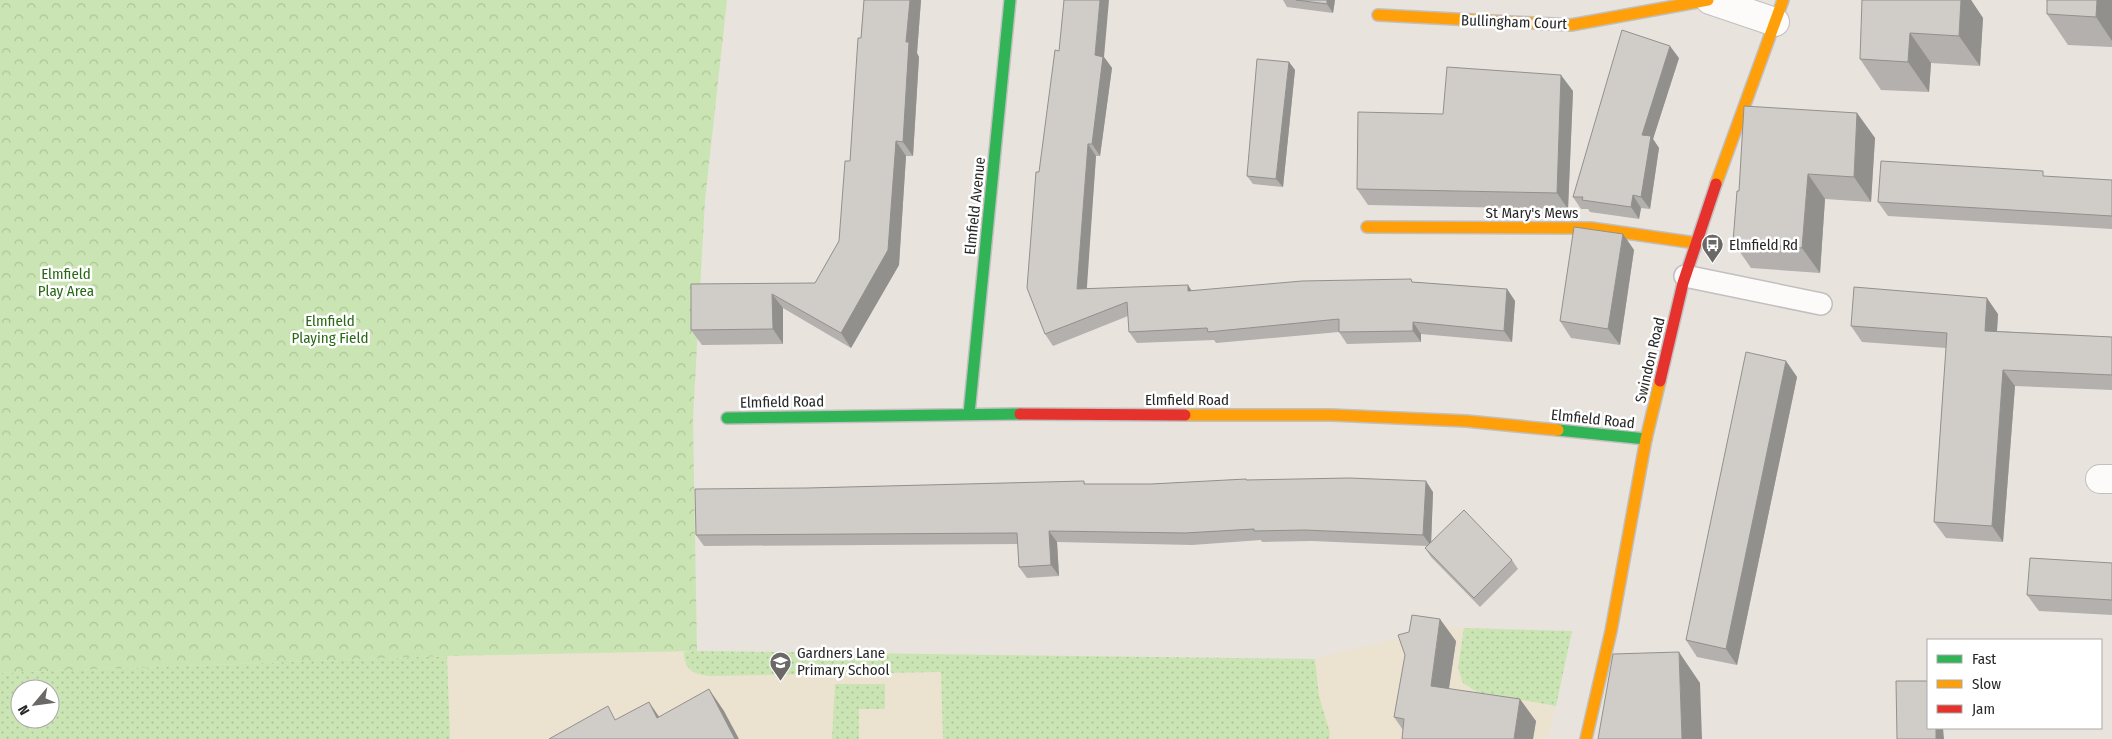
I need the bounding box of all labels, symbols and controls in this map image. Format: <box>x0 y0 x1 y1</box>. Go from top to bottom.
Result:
street label: Bullingham Court <box>1461 11 1567 33</box>
street label: Elmfield Avenue <box>961 156 989 256</box>
street label: St Mary's Mews <box>1486 204 1578 222</box>
bus stop icon: Elmfield Rd <box>1701 233 1725 264</box>
place label: Elmfield Rd <box>1729 236 1798 254</box>
park label: Elmfield Play Area <box>38 265 94 300</box>
park label: Elmfield Playing Field <box>292 312 368 347</box>
street label: Swindon Road <box>1631 315 1669 405</box>
street label: Elmfield Road <box>1145 391 1229 409</box>
street label: Elmfield Road <box>740 392 824 412</box>
street label: Elmfield Road <box>1550 406 1636 432</box>
legend <box>1927 639 2102 729</box>
place label: Gardners Lane Primary School <box>797 644 889 679</box>
school or university icon: Gardners Lane Primary School <box>769 650 793 681</box>
text: Fast <box>1972 650 1996 668</box>
text: Slow <box>1972 675 2001 693</box>
north arrow <box>10 679 60 729</box>
text: Jam <box>1972 700 1995 718</box>
text: N <box>15 702 34 718</box>

